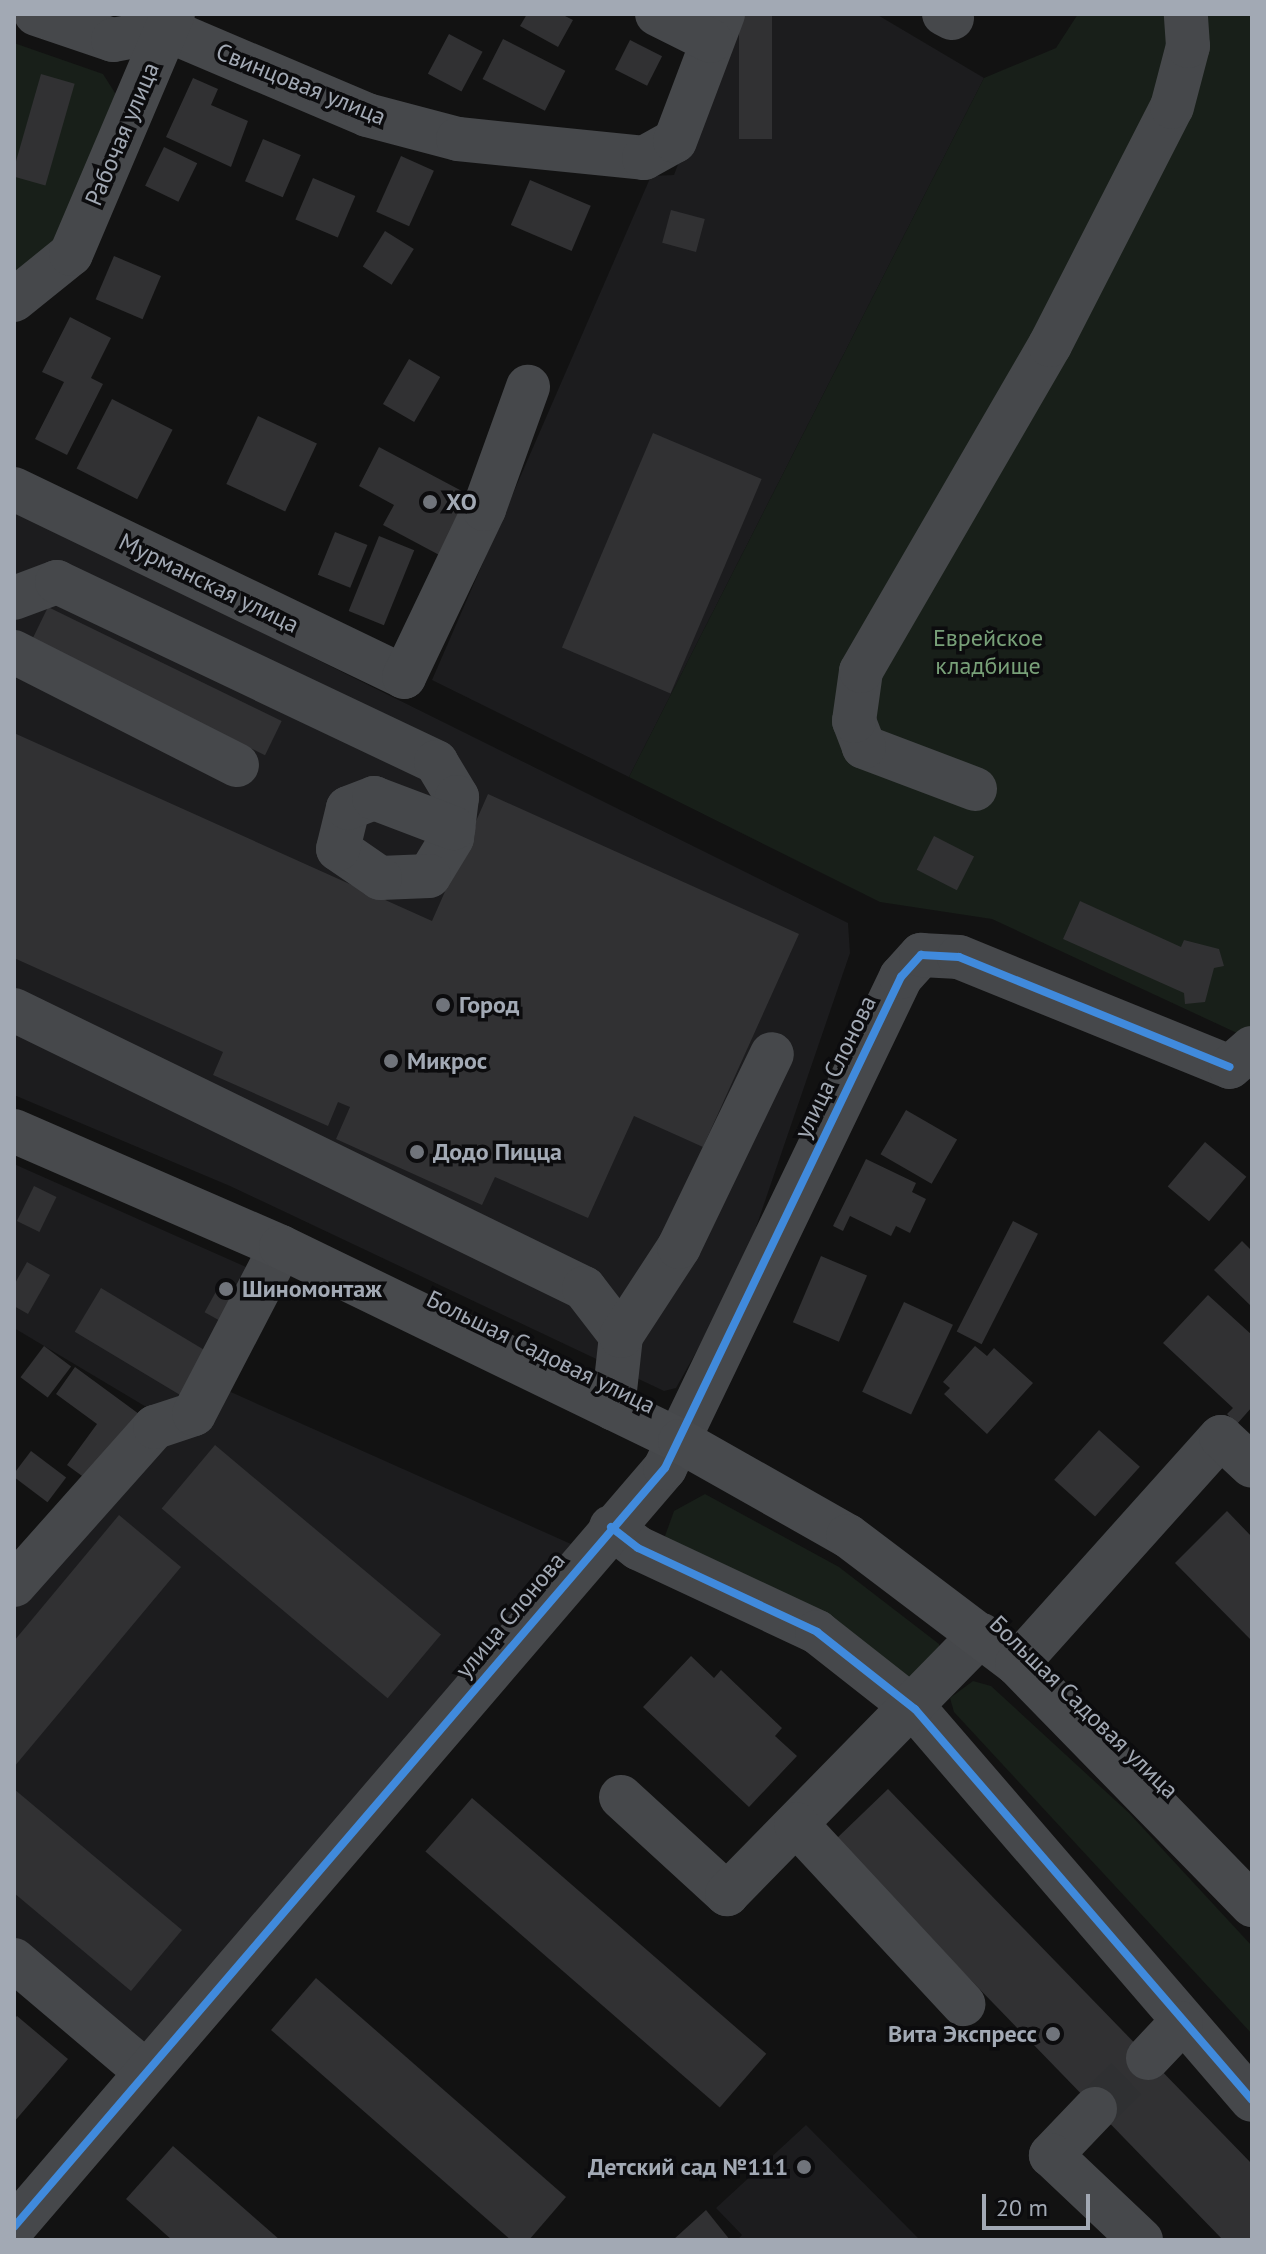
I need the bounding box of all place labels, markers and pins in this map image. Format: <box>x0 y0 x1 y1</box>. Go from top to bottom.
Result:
place label: ХО <box>446 488 477 516</box>
marker: ХО <box>421 493 439 511</box>
place label: Город <box>459 991 520 1019</box>
marker: Город <box>434 996 452 1014</box>
place label: Микрос <box>407 1047 487 1075</box>
marker: Микрос <box>382 1052 400 1070</box>
place label: Додо Пицца <box>433 1138 562 1166</box>
marker: Додо Пицца <box>408 1143 426 1161</box>
place label: Шиномонтаж <box>242 1275 382 1303</box>
marker: Шиномонтаж <box>217 1280 235 1298</box>
place label: Вита Экспресс <box>888 2020 1037 2048</box>
marker: Вита Экспресс <box>1044 2025 1062 2043</box>
place label: Детский сад №111 <box>588 2153 788 2181</box>
marker: Детский сад №111 <box>795 2158 813 2176</box>

